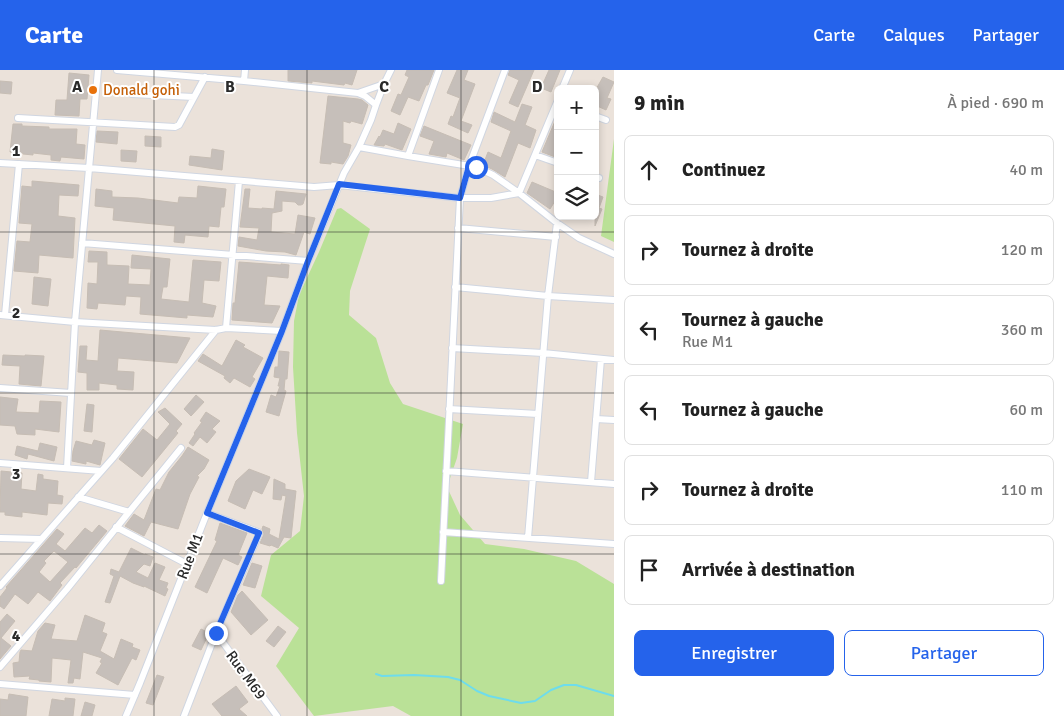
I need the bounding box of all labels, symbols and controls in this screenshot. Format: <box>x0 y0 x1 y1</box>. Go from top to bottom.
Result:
text: Carte <box>25 20 83 50</box>
text: Carte <box>813 24 855 46</box>
text: Calques <box>883 24 945 46</box>
text: Partager <box>973 24 1039 46</box>
text: A <box>72 77 83 97</box>
text: B <box>225 77 235 97</box>
text: C <box>379 77 389 97</box>
text: D <box>532 77 543 97</box>
place label: Donald gohi <box>103 81 180 99</box>
marker: Donald gohi <box>87 84 99 96</box>
map controls <box>554 85 599 220</box>
button: + <box>554 85 599 130</box>
text: 9 min <box>634 90 685 116</box>
text: À pied · 690 m <box>947 93 1044 113</box>
button: − <box>554 130 599 175</box>
text: 1 <box>12 141 21 161</box>
route start <box>465 156 488 179</box>
icon: ahead <box>635 156 663 184</box>
text: Continuez <box>682 158 765 182</box>
text: 40 m <box>1009 160 1043 180</box>
button: layers <box>554 175 599 220</box>
icon: right <box>635 236 663 264</box>
text: Tournez à droite <box>682 238 814 262</box>
text: 120 m <box>1001 240 1043 260</box>
text: 2 <box>12 303 20 323</box>
text: Tournez à gauche <box>682 308 823 332</box>
icon: left <box>635 316 663 344</box>
text: 360 m <box>1001 320 1043 340</box>
text: Rue M1 <box>682 332 733 352</box>
icon: left <box>635 396 663 424</box>
text: Tournez à gauche <box>682 398 823 422</box>
text: 60 m <box>1009 400 1043 420</box>
text: 3 <box>12 464 20 484</box>
icon: right <box>635 476 663 504</box>
text: Tournez à droite <box>682 478 814 502</box>
text: 110 m <box>1001 480 1043 500</box>
street label: Rue M1 <box>173 530 207 582</box>
icon: arrive <box>635 556 663 584</box>
text: Arrivée à destination <box>682 558 855 582</box>
route end <box>205 622 228 645</box>
text: 4 <box>12 626 21 646</box>
button: Enregistrer <box>634 630 834 676</box>
button: Partager <box>844 630 1044 676</box>
street label: Rue M69 <box>222 647 270 703</box>

